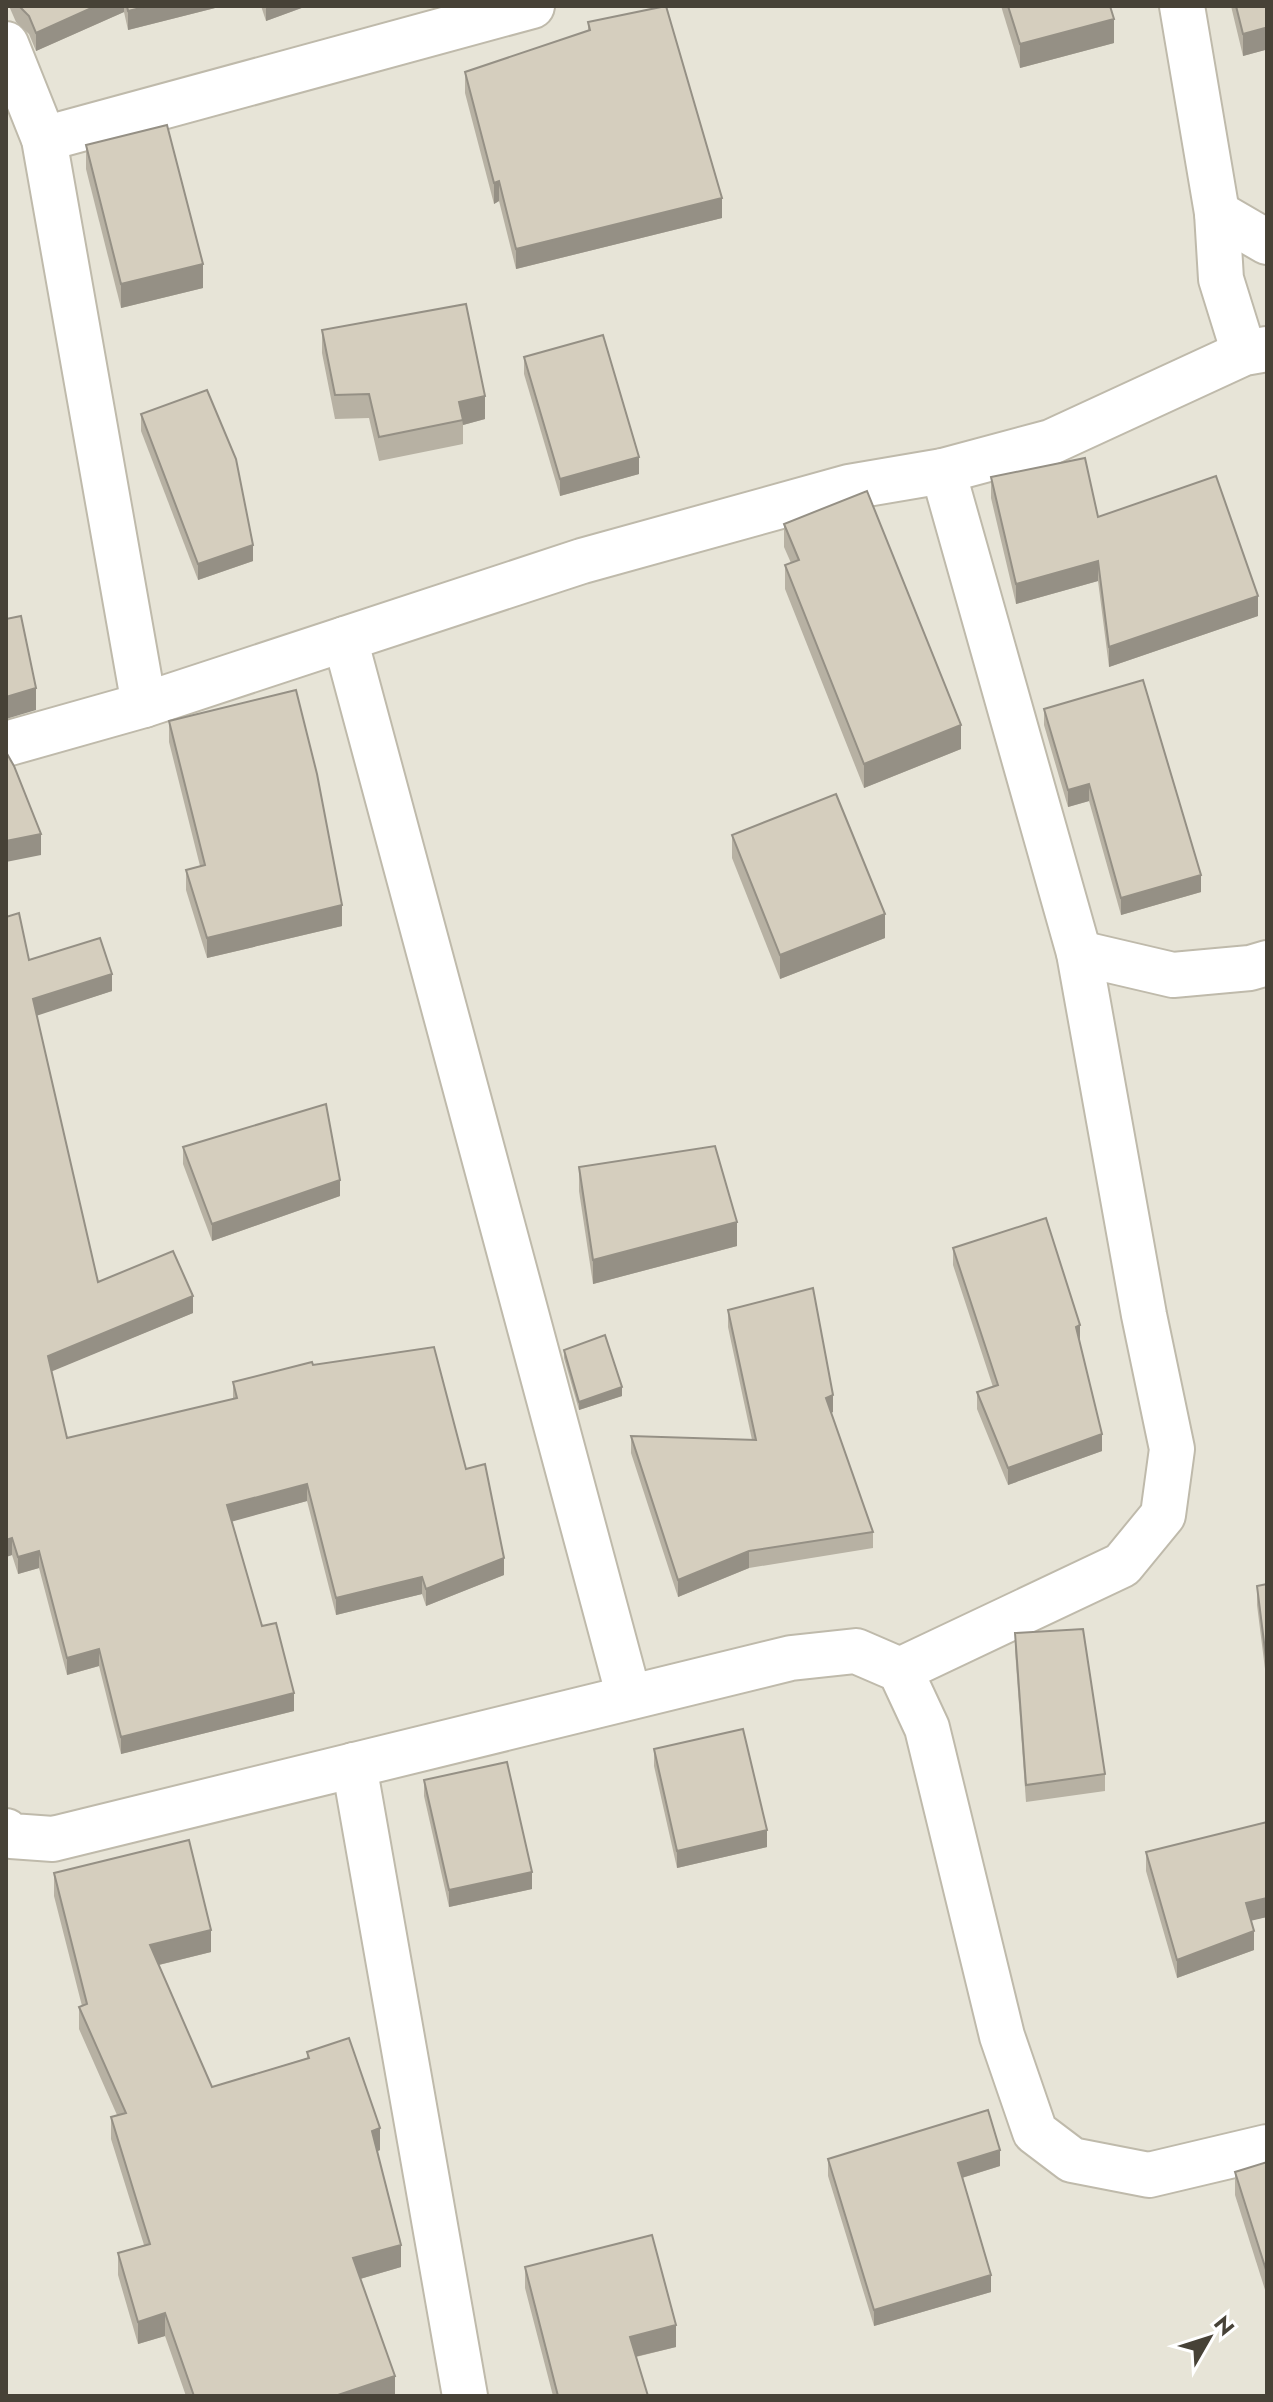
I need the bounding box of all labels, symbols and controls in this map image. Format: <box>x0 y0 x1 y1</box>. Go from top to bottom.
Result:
north arrow <box>1169 2298 1249 2378</box>
text: N <box>1207 2309 1242 2342</box>

